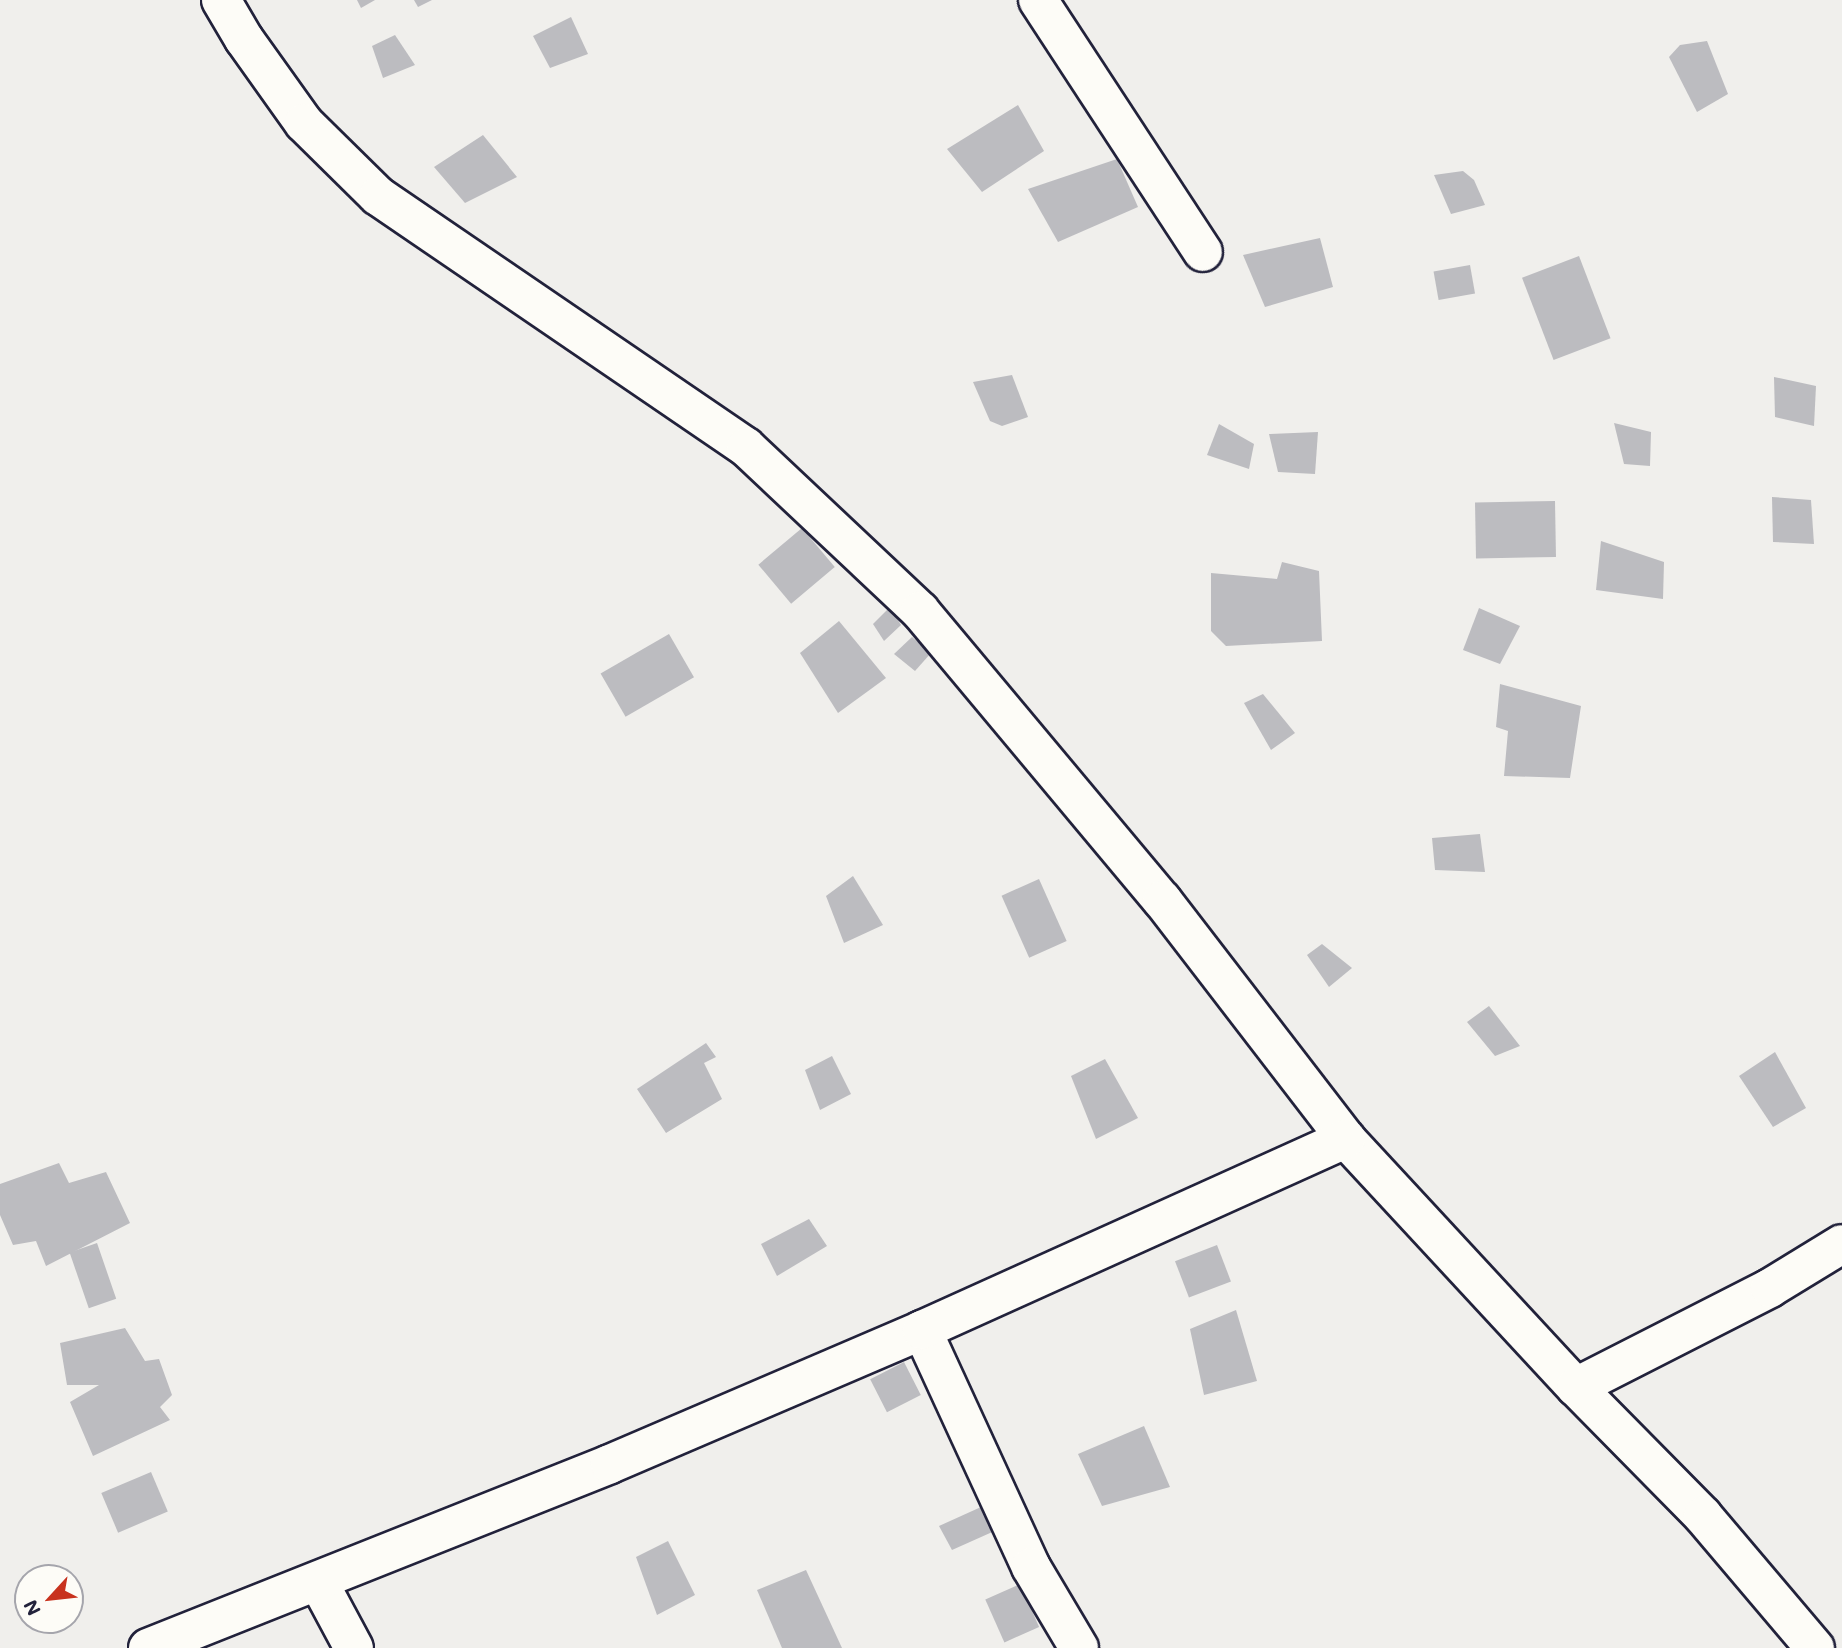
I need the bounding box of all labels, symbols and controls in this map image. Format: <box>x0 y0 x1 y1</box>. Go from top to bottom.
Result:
north arrow <box>14 1564 84 1634</box>
text: N <box>17 1596 46 1620</box>

